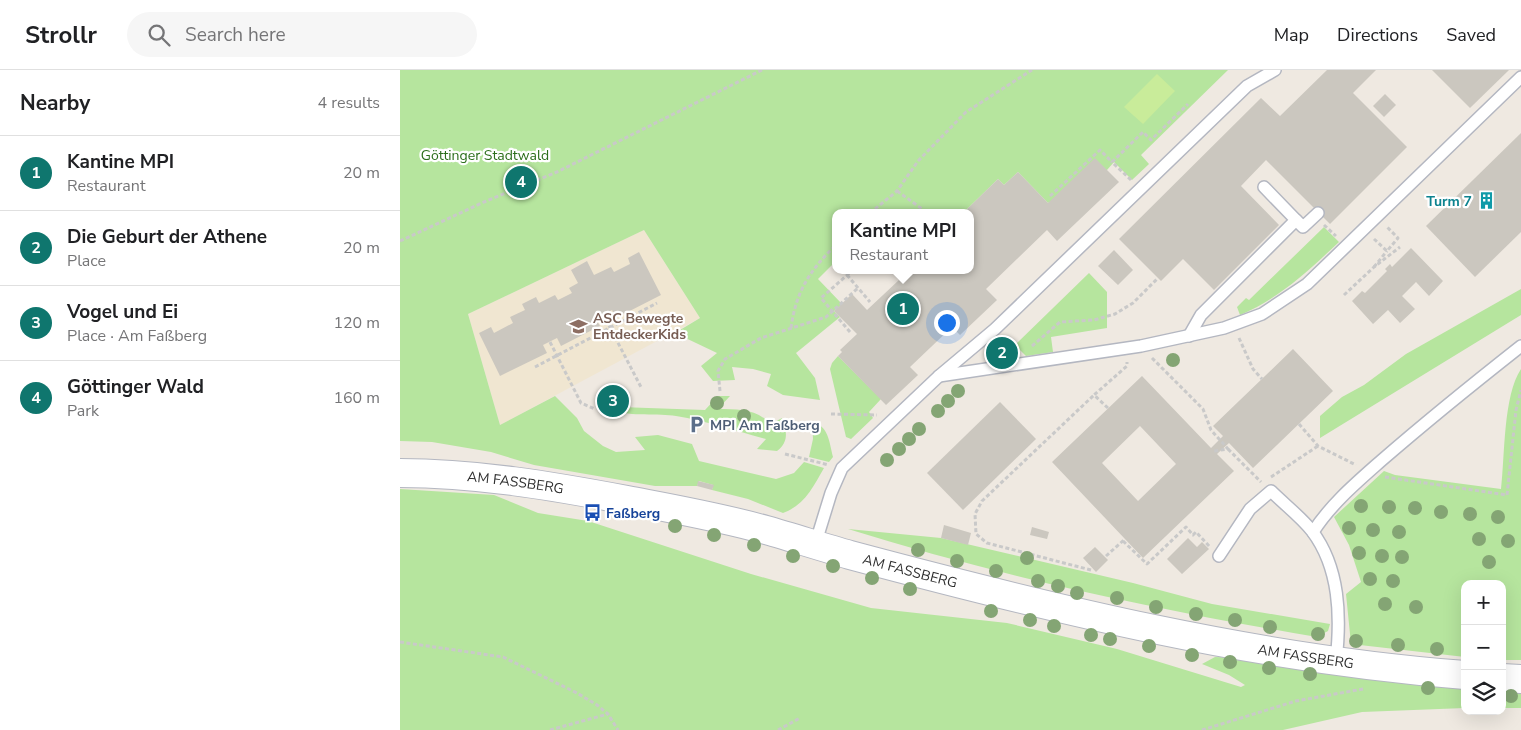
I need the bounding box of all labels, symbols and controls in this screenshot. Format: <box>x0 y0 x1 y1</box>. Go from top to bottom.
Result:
search box <box>127 12 477 57</box>
text: Strollr <box>25 19 97 51</box>
icon: search <box>145 21 173 49</box>
text: Search here <box>185 22 286 48</box>
text: Map <box>1274 23 1309 47</box>
text: Directions <box>1337 23 1418 47</box>
text: Saved <box>1446 23 1496 47</box>
text: Nearby <box>20 89 90 117</box>
text: 4 results <box>318 92 380 114</box>
park label: Göttinger Stadtwald <box>421 146 549 165</box>
text: Kantine MPI <box>67 149 174 175</box>
text: 1 <box>31 162 41 184</box>
text: 20 m <box>343 162 380 184</box>
pin: 4 <box>505 163 537 201</box>
text: Restaurant <box>67 175 146 197</box>
building icon: Turm 7 <box>1476 191 1496 211</box>
place label: Turm 7 <box>1426 192 1472 211</box>
popup <box>832 209 974 274</box>
text: Kantine MPI <box>849 218 957 244</box>
text: Die Geburt der Athene <box>67 224 267 250</box>
text: 2 <box>31 237 41 259</box>
text: 20 m <box>343 237 380 259</box>
text: Restaurant <box>849 244 928 266</box>
text: Place <box>67 250 106 272</box>
pin: 1 <box>887 290 919 328</box>
text: Vogel und Ei <box>67 299 178 325</box>
place label: ASC Bewegte EntdeckerKids <box>593 309 686 344</box>
your location <box>934 310 960 336</box>
text: 3 <box>31 312 41 334</box>
text: 120 m <box>333 312 380 334</box>
school or university icon: ASC Bewegte EntdeckerKids <box>569 316 589 336</box>
text: Place · Am Faßberg <box>67 325 207 347</box>
pin: 2 <box>986 334 1018 372</box>
text: Göttinger Wald <box>67 374 204 400</box>
pin: 3 <box>597 382 629 420</box>
text: 4 <box>31 387 41 409</box>
text: 160 m <box>333 387 380 409</box>
text: Park <box>67 400 99 422</box>
parking icon: MPI Am Faßberg <box>686 415 706 435</box>
place label: MPI Am Faßberg <box>710 416 820 435</box>
street label: AM FASSBERG <box>466 467 565 499</box>
bus stop icon: Faßberg <box>582 503 602 523</box>
place label: Faßberg <box>606 504 660 523</box>
street label: AM FASSBERG <box>861 550 959 593</box>
map controls <box>1461 580 1506 715</box>
button: + <box>1461 580 1506 625</box>
button: − <box>1461 625 1506 670</box>
street label: AM FASSBERG <box>1256 640 1355 673</box>
button: layers <box>1461 670 1506 715</box>

